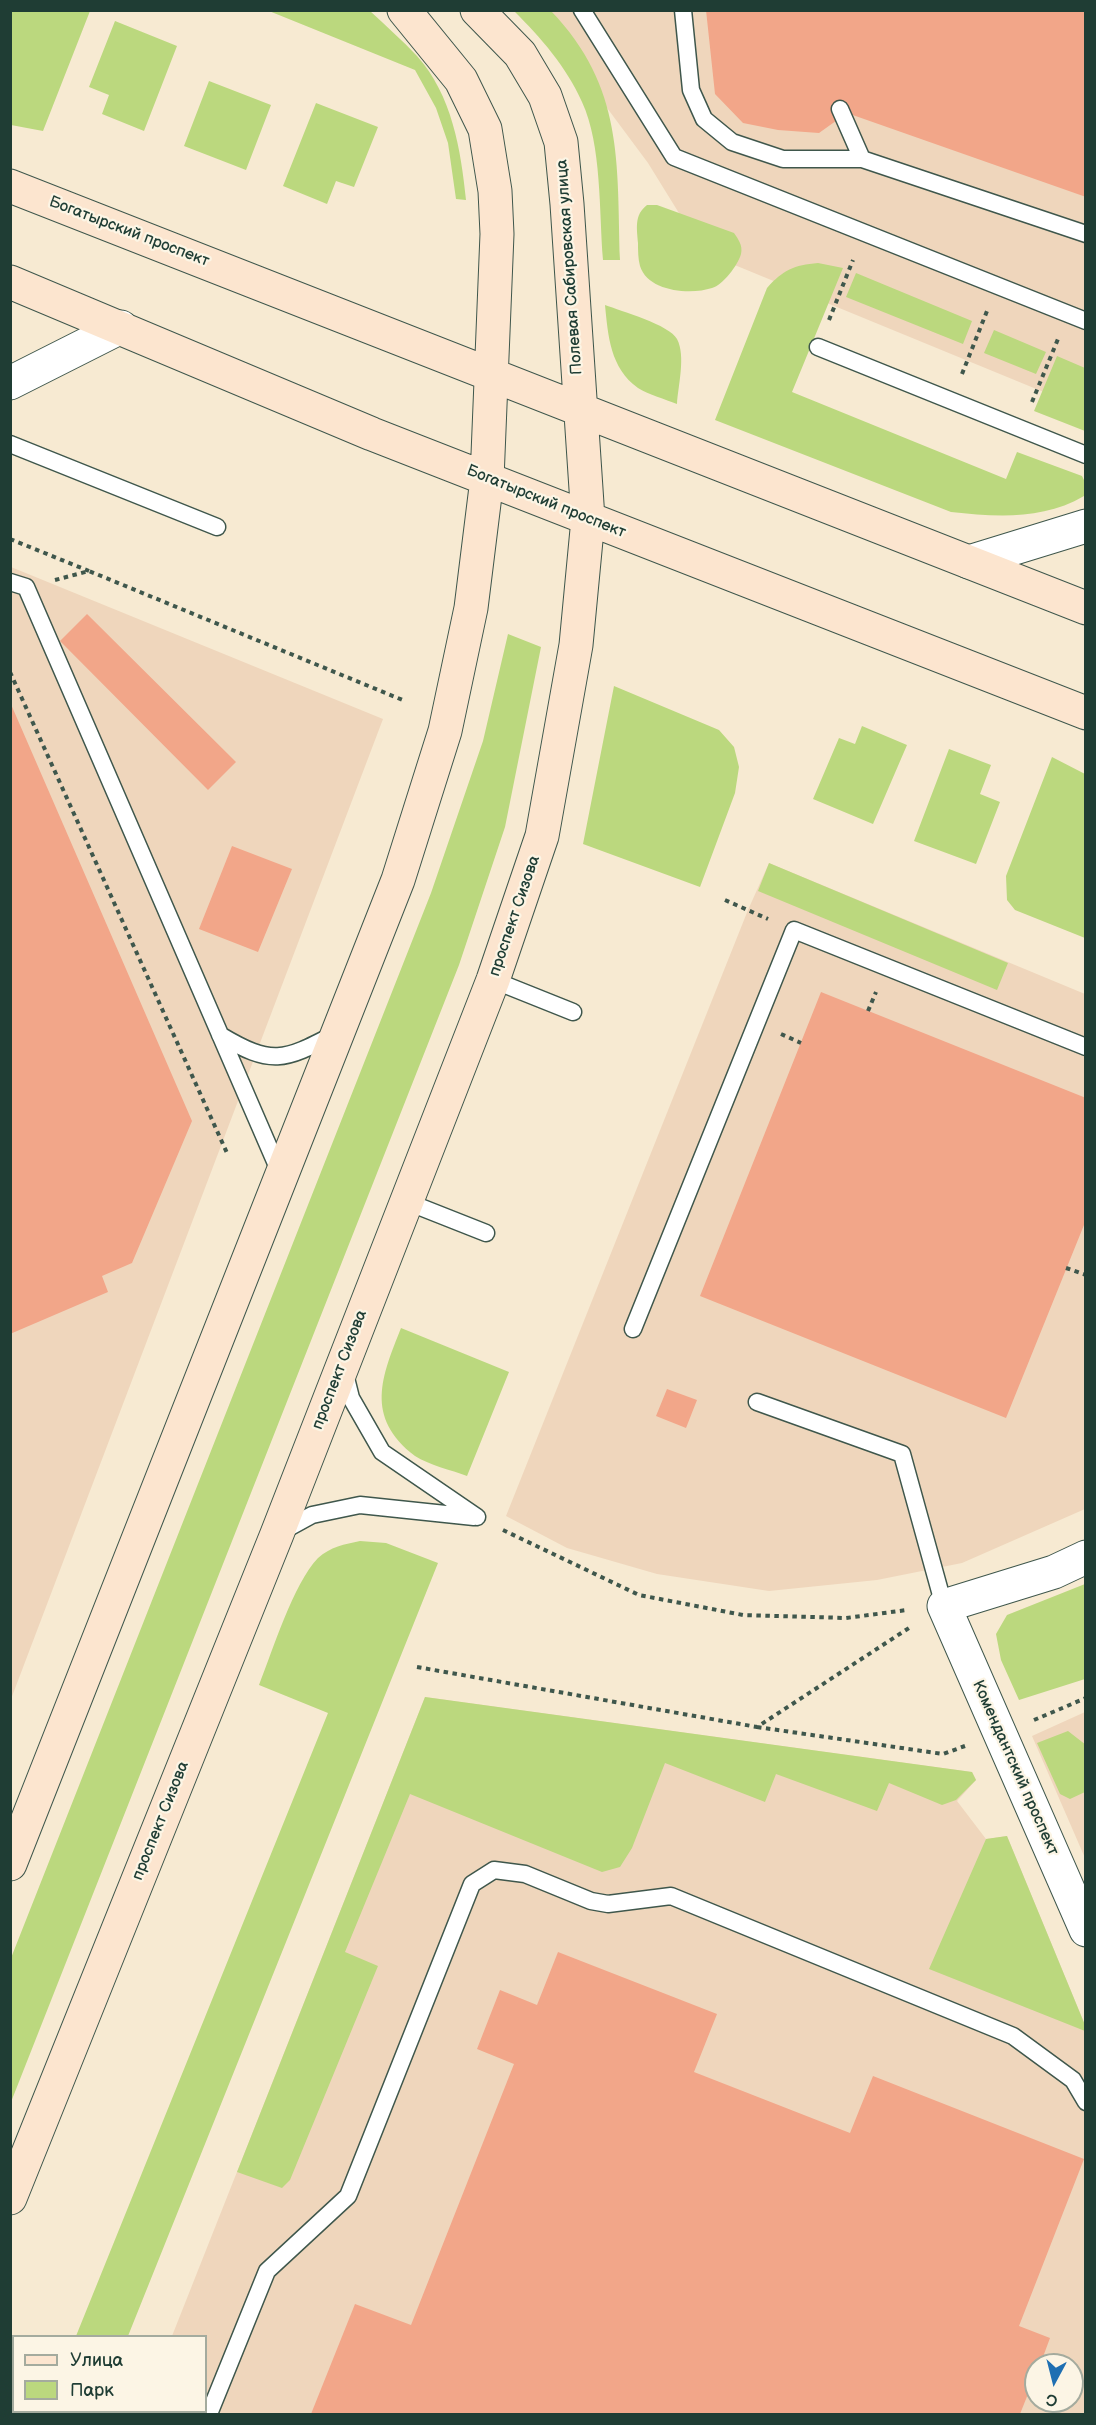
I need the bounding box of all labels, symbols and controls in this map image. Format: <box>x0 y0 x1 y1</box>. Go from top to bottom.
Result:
street label: Полевая Сабировская улица <box>553 159 587 375</box>
street label: Богатырский проспект <box>46 193 212 271</box>
street label: Богатырский проспект <box>464 461 628 543</box>
street label: проспект Сизова <box>485 853 545 979</box>
street label: проспект Сизова <box>308 1307 372 1433</box>
street label: Комендантский проспект <box>968 1677 1062 1859</box>
street label: проспект Сизова <box>128 1759 194 1883</box>
legend <box>12 2335 207 2413</box>
text: Улица <box>70 2350 123 2371</box>
north arrow <box>1024 2353 1084 2413</box>
text: Парк <box>70 2380 114 2401</box>
text: С <box>1045 2389 1059 2409</box>

